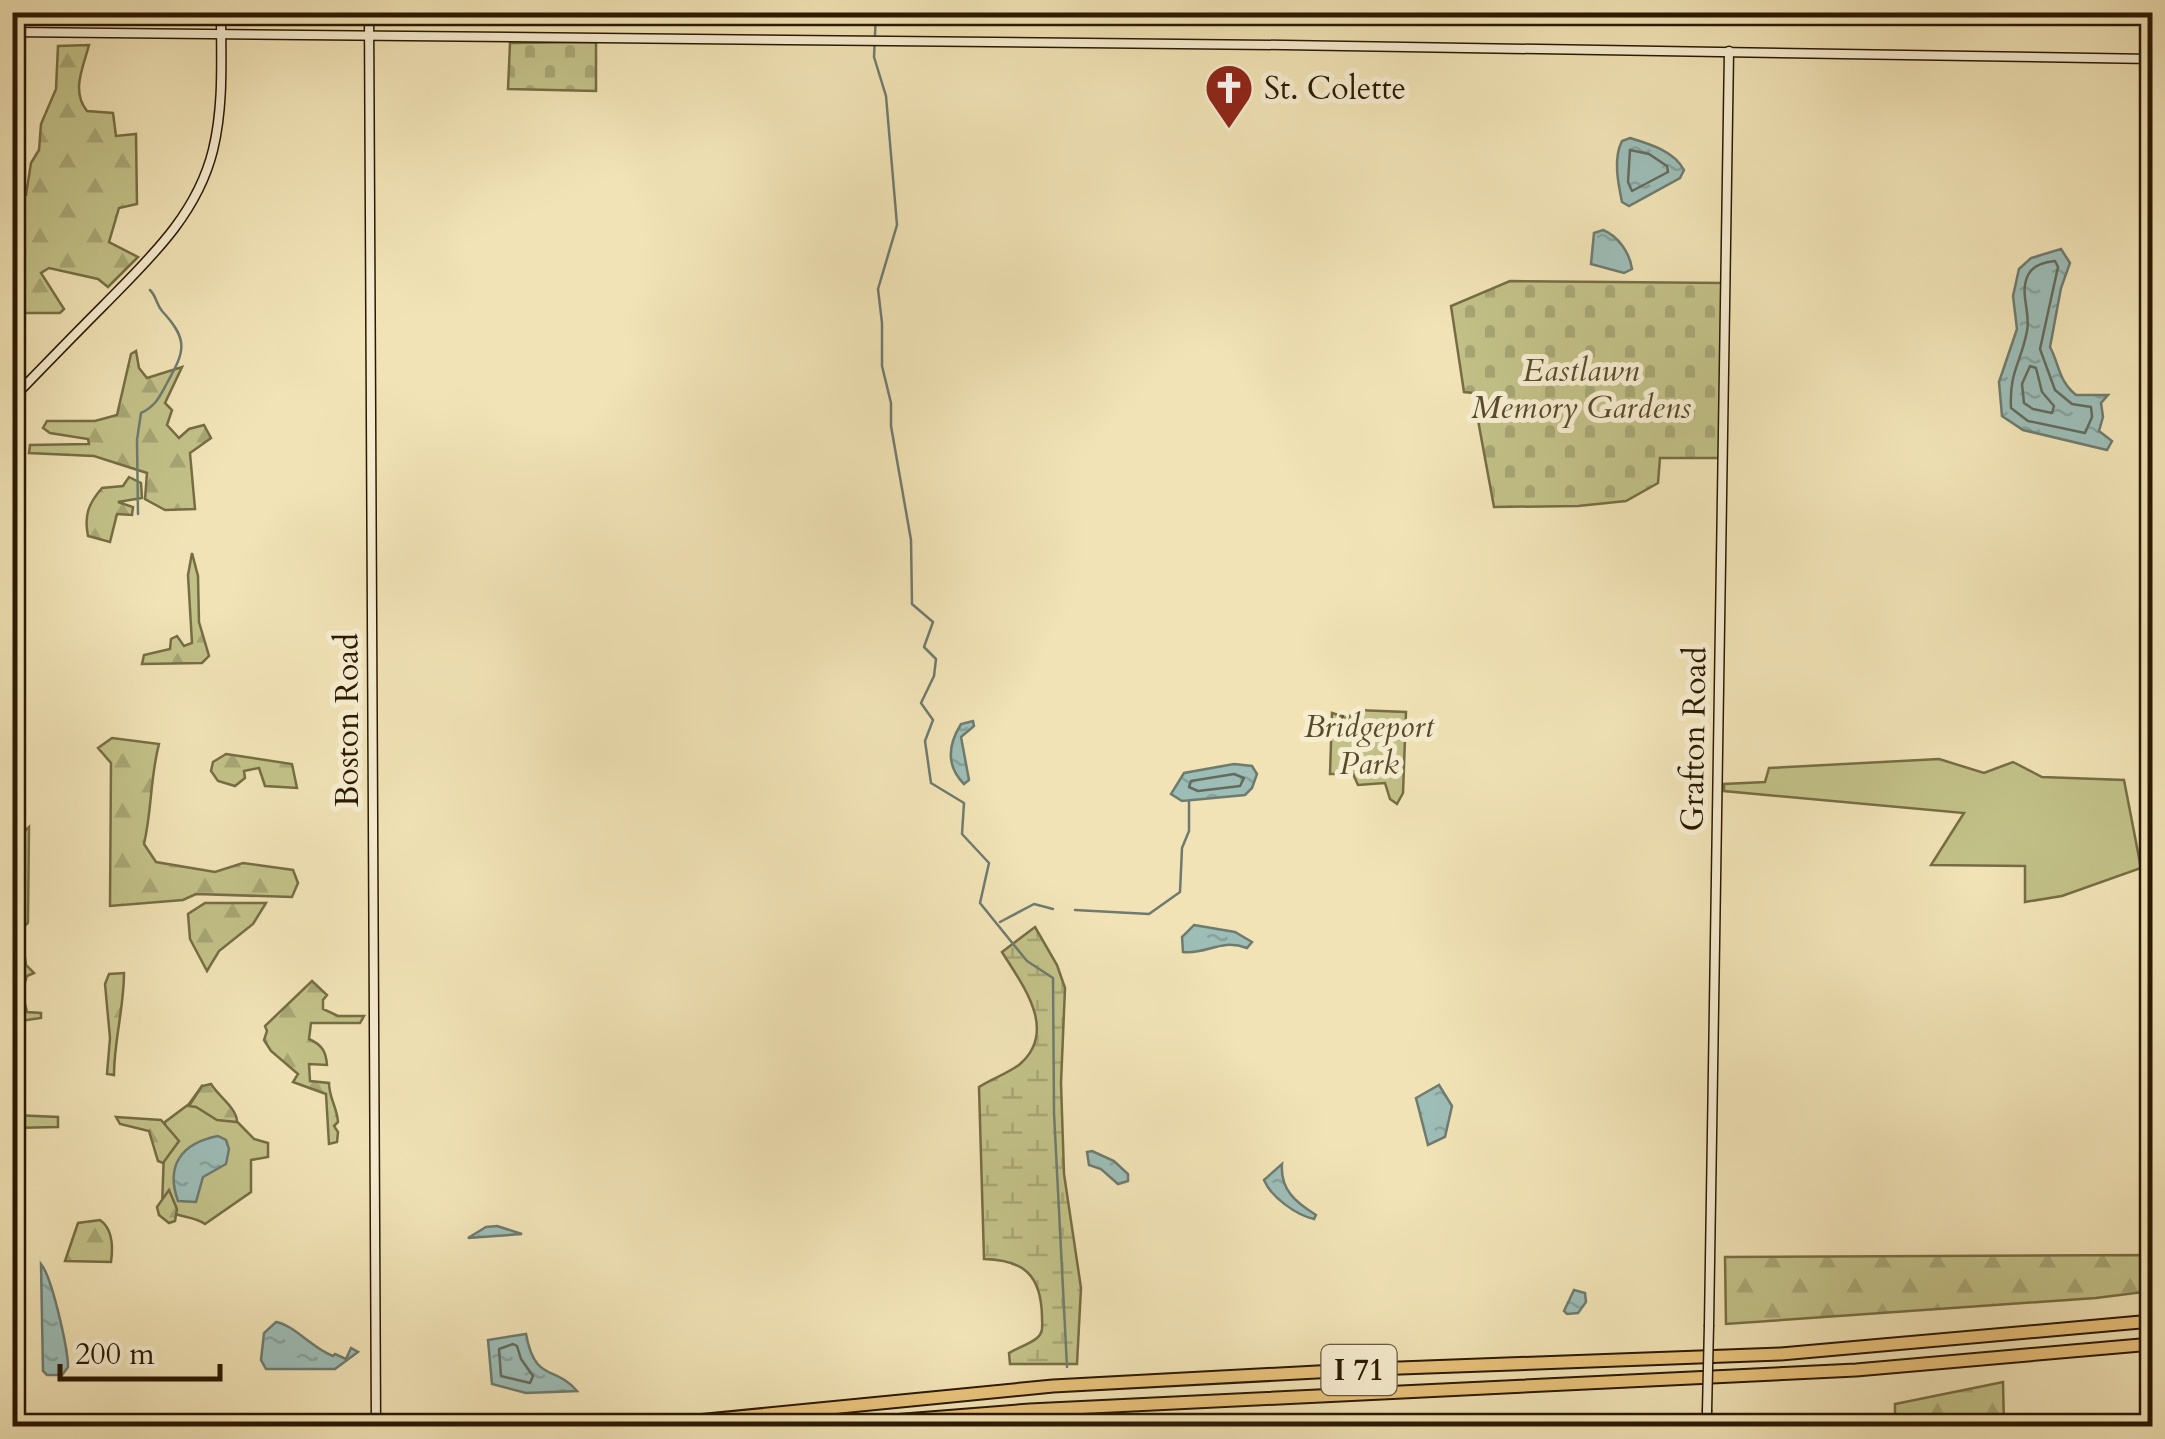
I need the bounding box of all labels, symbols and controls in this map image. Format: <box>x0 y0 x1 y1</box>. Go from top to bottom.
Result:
church icon: St. Colette <box>1203 62 1255 130</box>
place label: St. Colette <box>1264 67 1406 111</box>
park label: Eastlawn Memory Gardens <box>1471 349 1691 430</box>
street label: Boston Road <box>326 633 370 807</box>
street label: Grafton Road <box>1670 646 1718 832</box>
park label: Bridgeport Park <box>1304 705 1435 786</box>
scale bar <box>60 1319 220 1381</box>
text: 200 m <box>75 1334 155 1375</box>
road number: I 71 <box>1322 1345 1396 1395</box>

